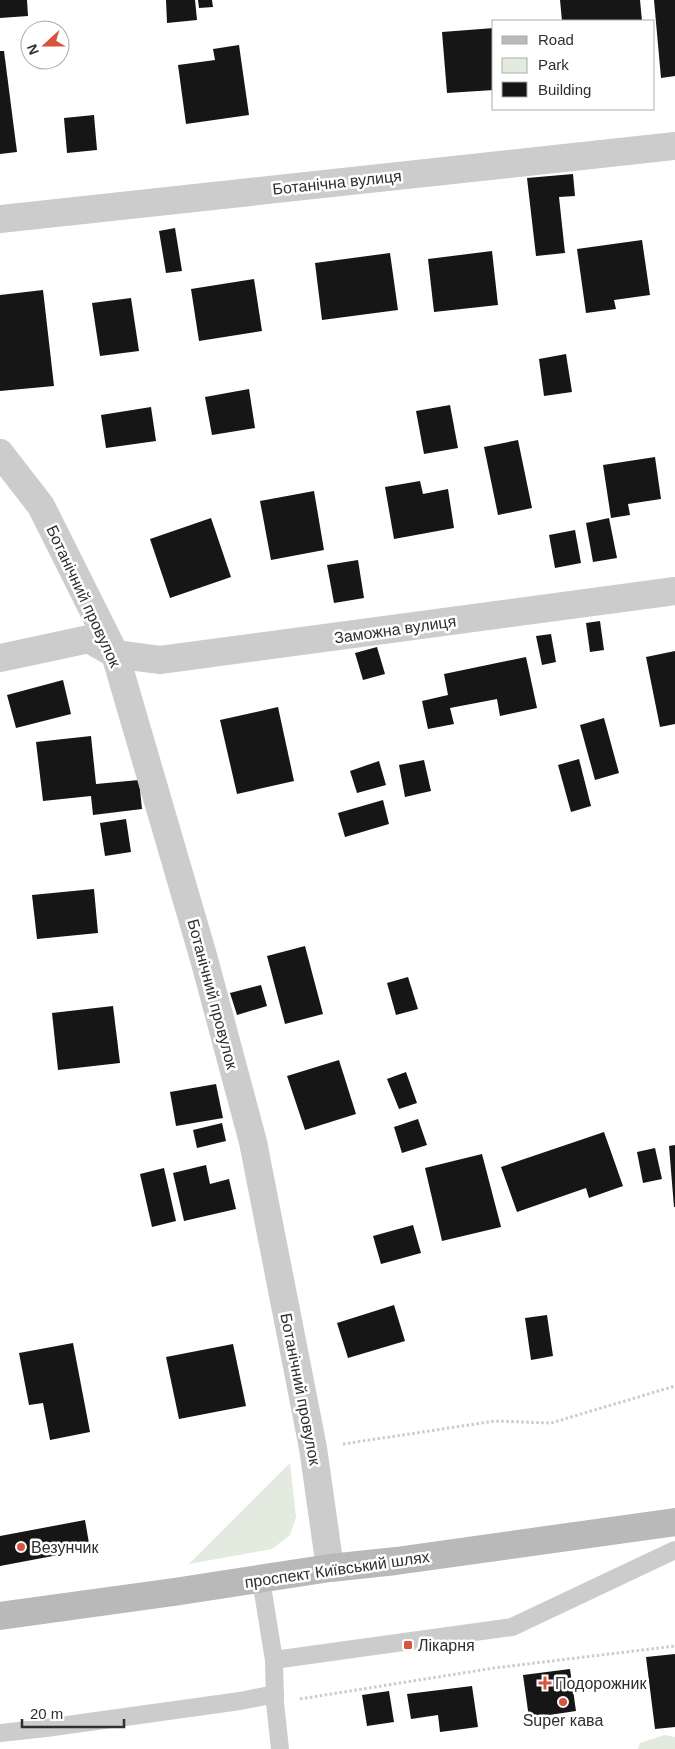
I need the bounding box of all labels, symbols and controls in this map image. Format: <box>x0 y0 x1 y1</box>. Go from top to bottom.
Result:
north arrow <box>20 20 70 70</box>
legend <box>492 20 655 110</box>
text: Road <box>538 31 574 48</box>
text: N <box>24 42 42 57</box>
text: Park <box>538 56 569 73</box>
text: Building <box>538 81 591 98</box>
street label: Ботанічна вулиця <box>272 167 403 198</box>
street label: Ботанічний провулок <box>43 523 124 671</box>
street label: Заможна вулиця <box>333 613 457 646</box>
street label: Ботанічний провулок <box>184 917 241 1072</box>
street label: Ботанічний провулок <box>277 1312 324 1468</box>
place label: Везунчик <box>31 1539 99 1556</box>
marker: Везунчик <box>15 1541 27 1553</box>
street label: проспект Київський шлях <box>244 1548 431 1591</box>
place label: Лікарня <box>418 1637 475 1654</box>
marker: Лікарня <box>402 1639 414 1651</box>
place label: Подорожник <box>555 1675 647 1692</box>
marker: Подорожник <box>539 1677 551 1689</box>
scale bar <box>22 1696 125 1728</box>
marker: Super кава <box>557 1696 569 1708</box>
text: 20 m <box>30 1705 63 1722</box>
place label: Super кава <box>523 1712 603 1729</box>

